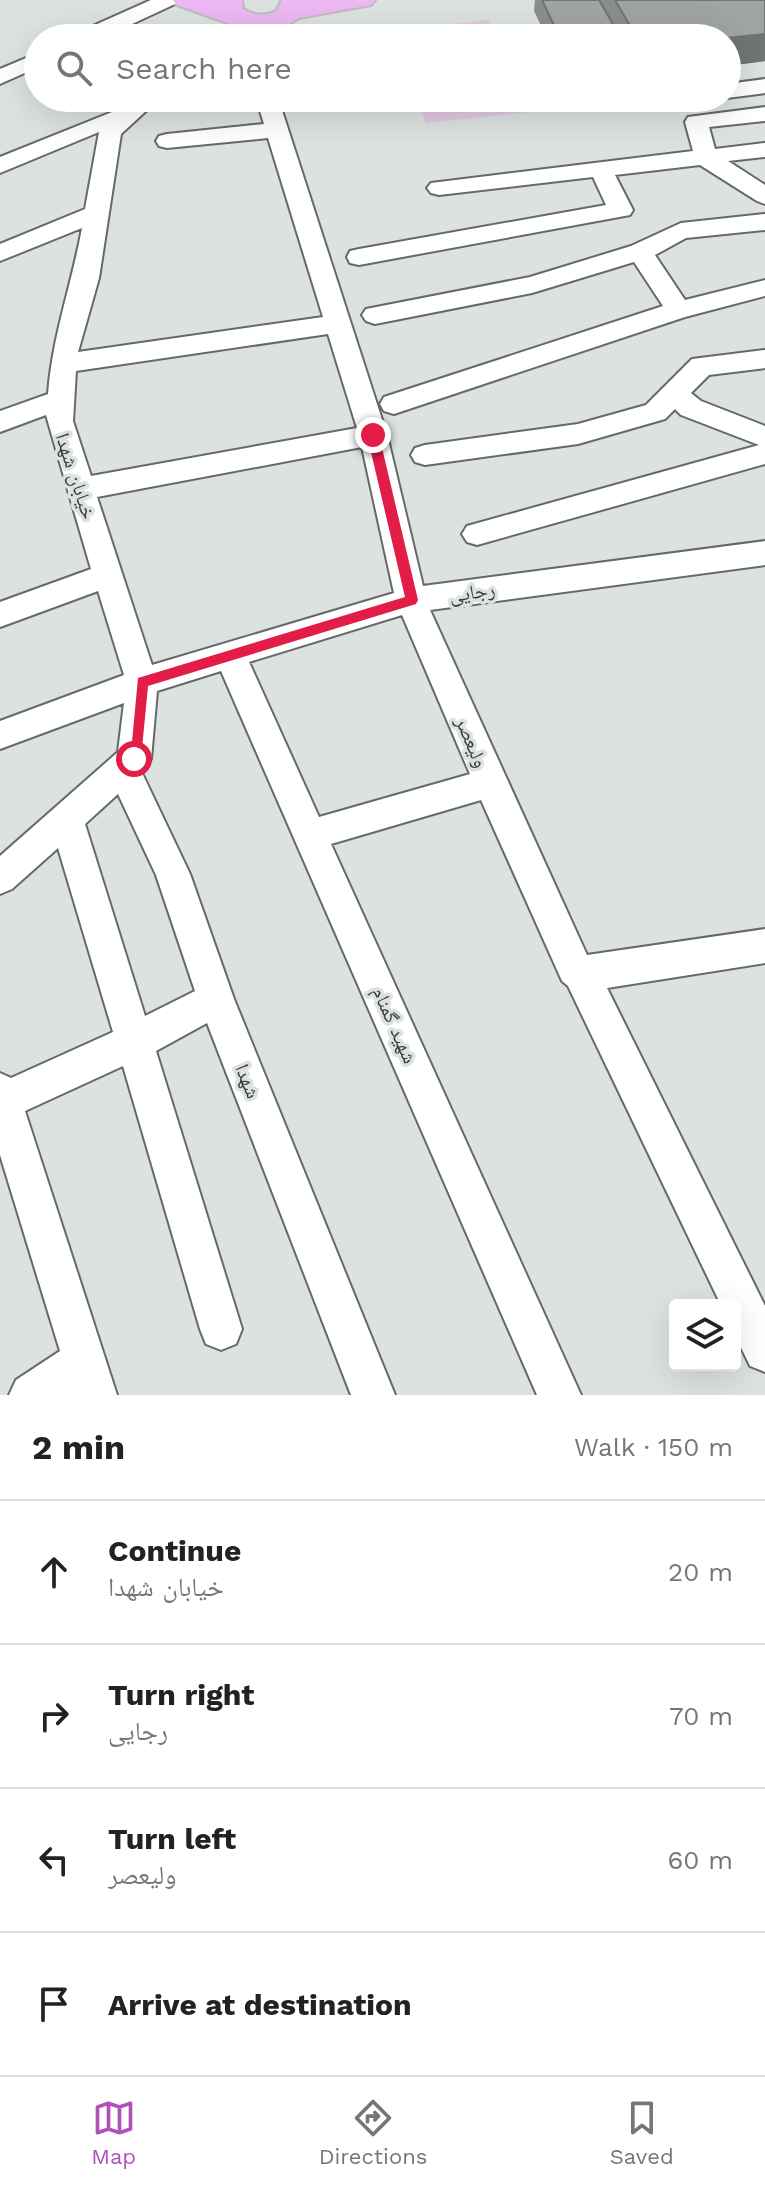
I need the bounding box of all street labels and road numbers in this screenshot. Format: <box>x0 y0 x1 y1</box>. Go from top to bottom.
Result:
street label: خیابان شهدا <box>51 430 101 522</box>
street label: رجایی <box>447 577 497 607</box>
street label: ولیعصر <box>450 712 493 771</box>
street label: شهید گمنام <box>366 983 423 1068</box>
street label: شهدا <box>230 1060 266 1102</box>

